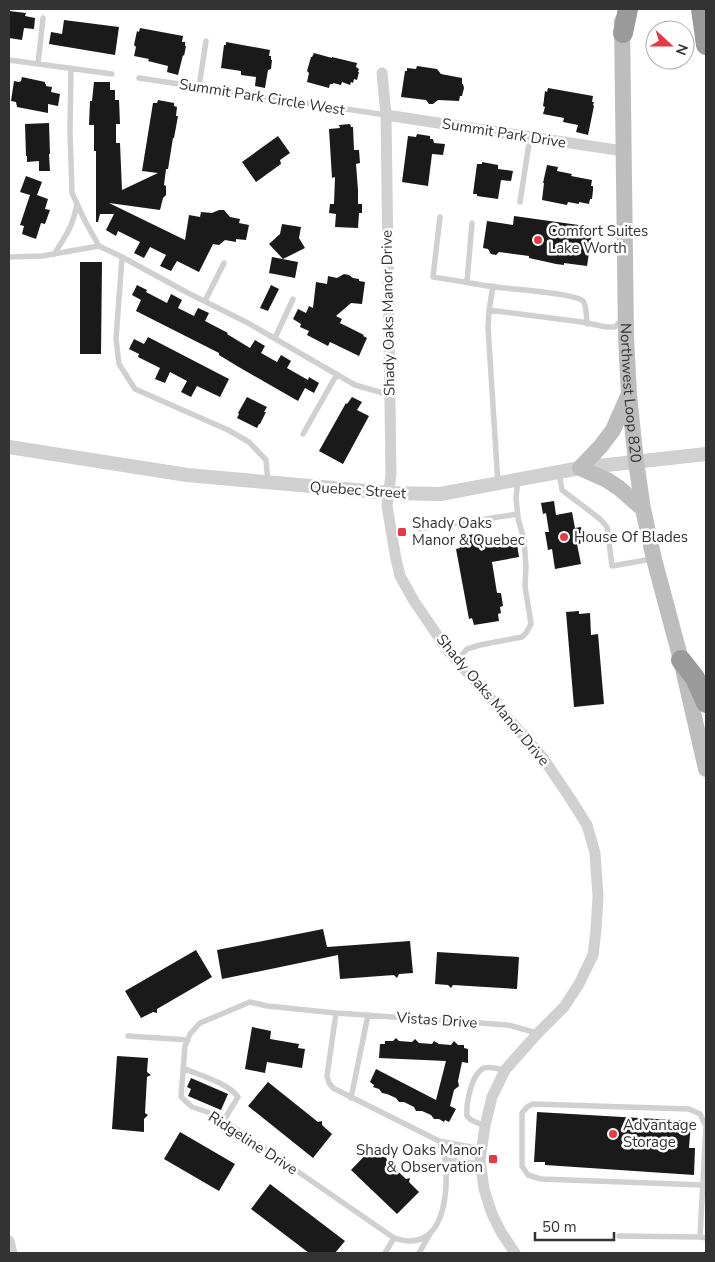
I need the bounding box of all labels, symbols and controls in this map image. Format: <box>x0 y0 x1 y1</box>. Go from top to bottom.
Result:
north arrow <box>645 20 695 70</box>
text: N <box>671 41 692 58</box>
street label: Summit Park Circle West <box>178 74 347 120</box>
street label: Summit Park Drive <box>441 113 567 153</box>
place label: Comfort Suites Lake Worth <box>548 221 648 258</box>
street label: Shady Oaks Manor Drive <box>377 230 399 396</box>
marker: Comfort Suites Lake Worth <box>532 234 544 246</box>
street label: Northwest Loop 820 <box>616 323 646 464</box>
street label: Quebec Street <box>309 477 407 503</box>
place label: Shady Oaks Manor & Quebec <box>412 513 525 550</box>
marker: Shady Oaks Manor & Quebec <box>396 526 408 538</box>
place label: House Of Blades <box>574 527 688 547</box>
marker: House Of Blades <box>558 531 570 543</box>
street label: Shady Oaks Manor Drive <box>432 630 554 770</box>
street label: Vistas Drive <box>395 1007 478 1033</box>
street label: Ridgeline Drive <box>204 1107 302 1179</box>
place label: Advantage Storage <box>623 1115 697 1152</box>
marker: Advantage Storage <box>607 1128 619 1140</box>
place label: Shady Oaks Manor & Observation <box>356 1140 484 1177</box>
marker: Shady Oaks Manor & Observation <box>487 1153 499 1165</box>
scale bar <box>535 1210 614 1242</box>
text: 50 m <box>542 1217 577 1237</box>

